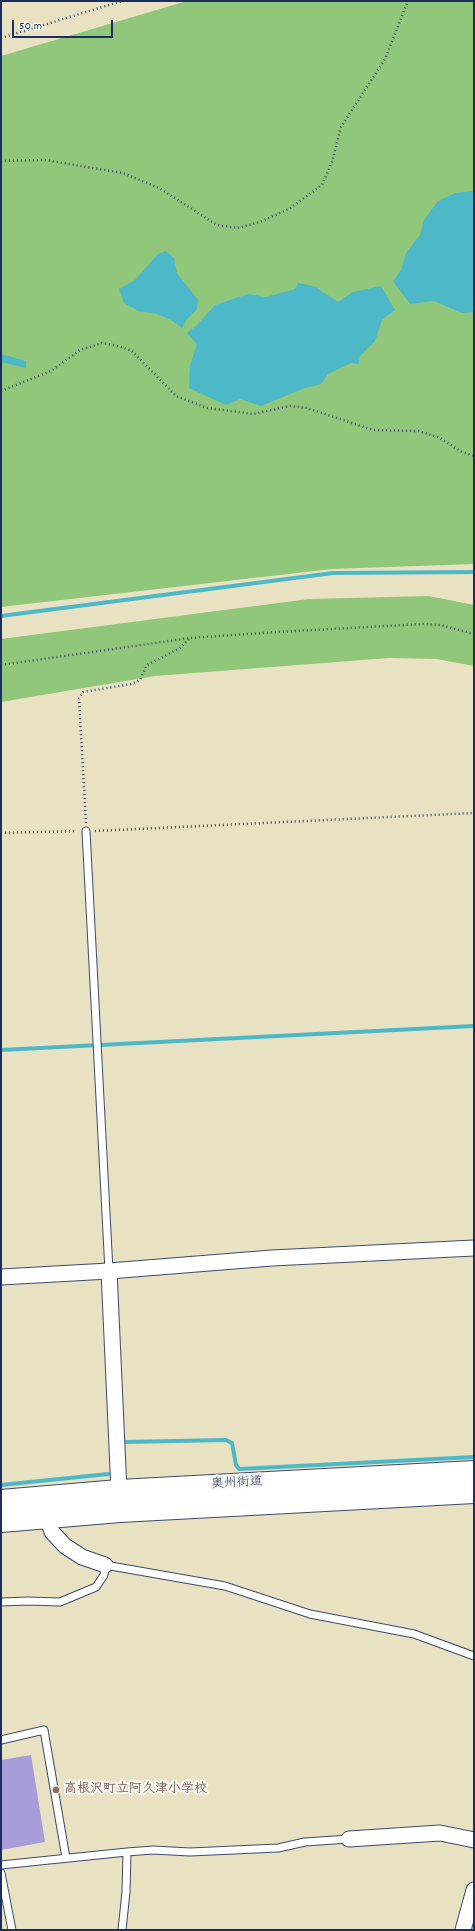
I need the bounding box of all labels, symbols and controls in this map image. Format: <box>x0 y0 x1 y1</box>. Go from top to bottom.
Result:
scale bar <box>14 12 115 38</box>
text: 50 m <box>19 18 42 35</box>
street label: 奥州街道 <box>211 1475 263 1493</box>
place label: 高根沢町立阿久津小学校 <box>64 1782 207 1798</box>
marker: 高根沢町立阿久津小学校 <box>51 1785 61 1795</box>

